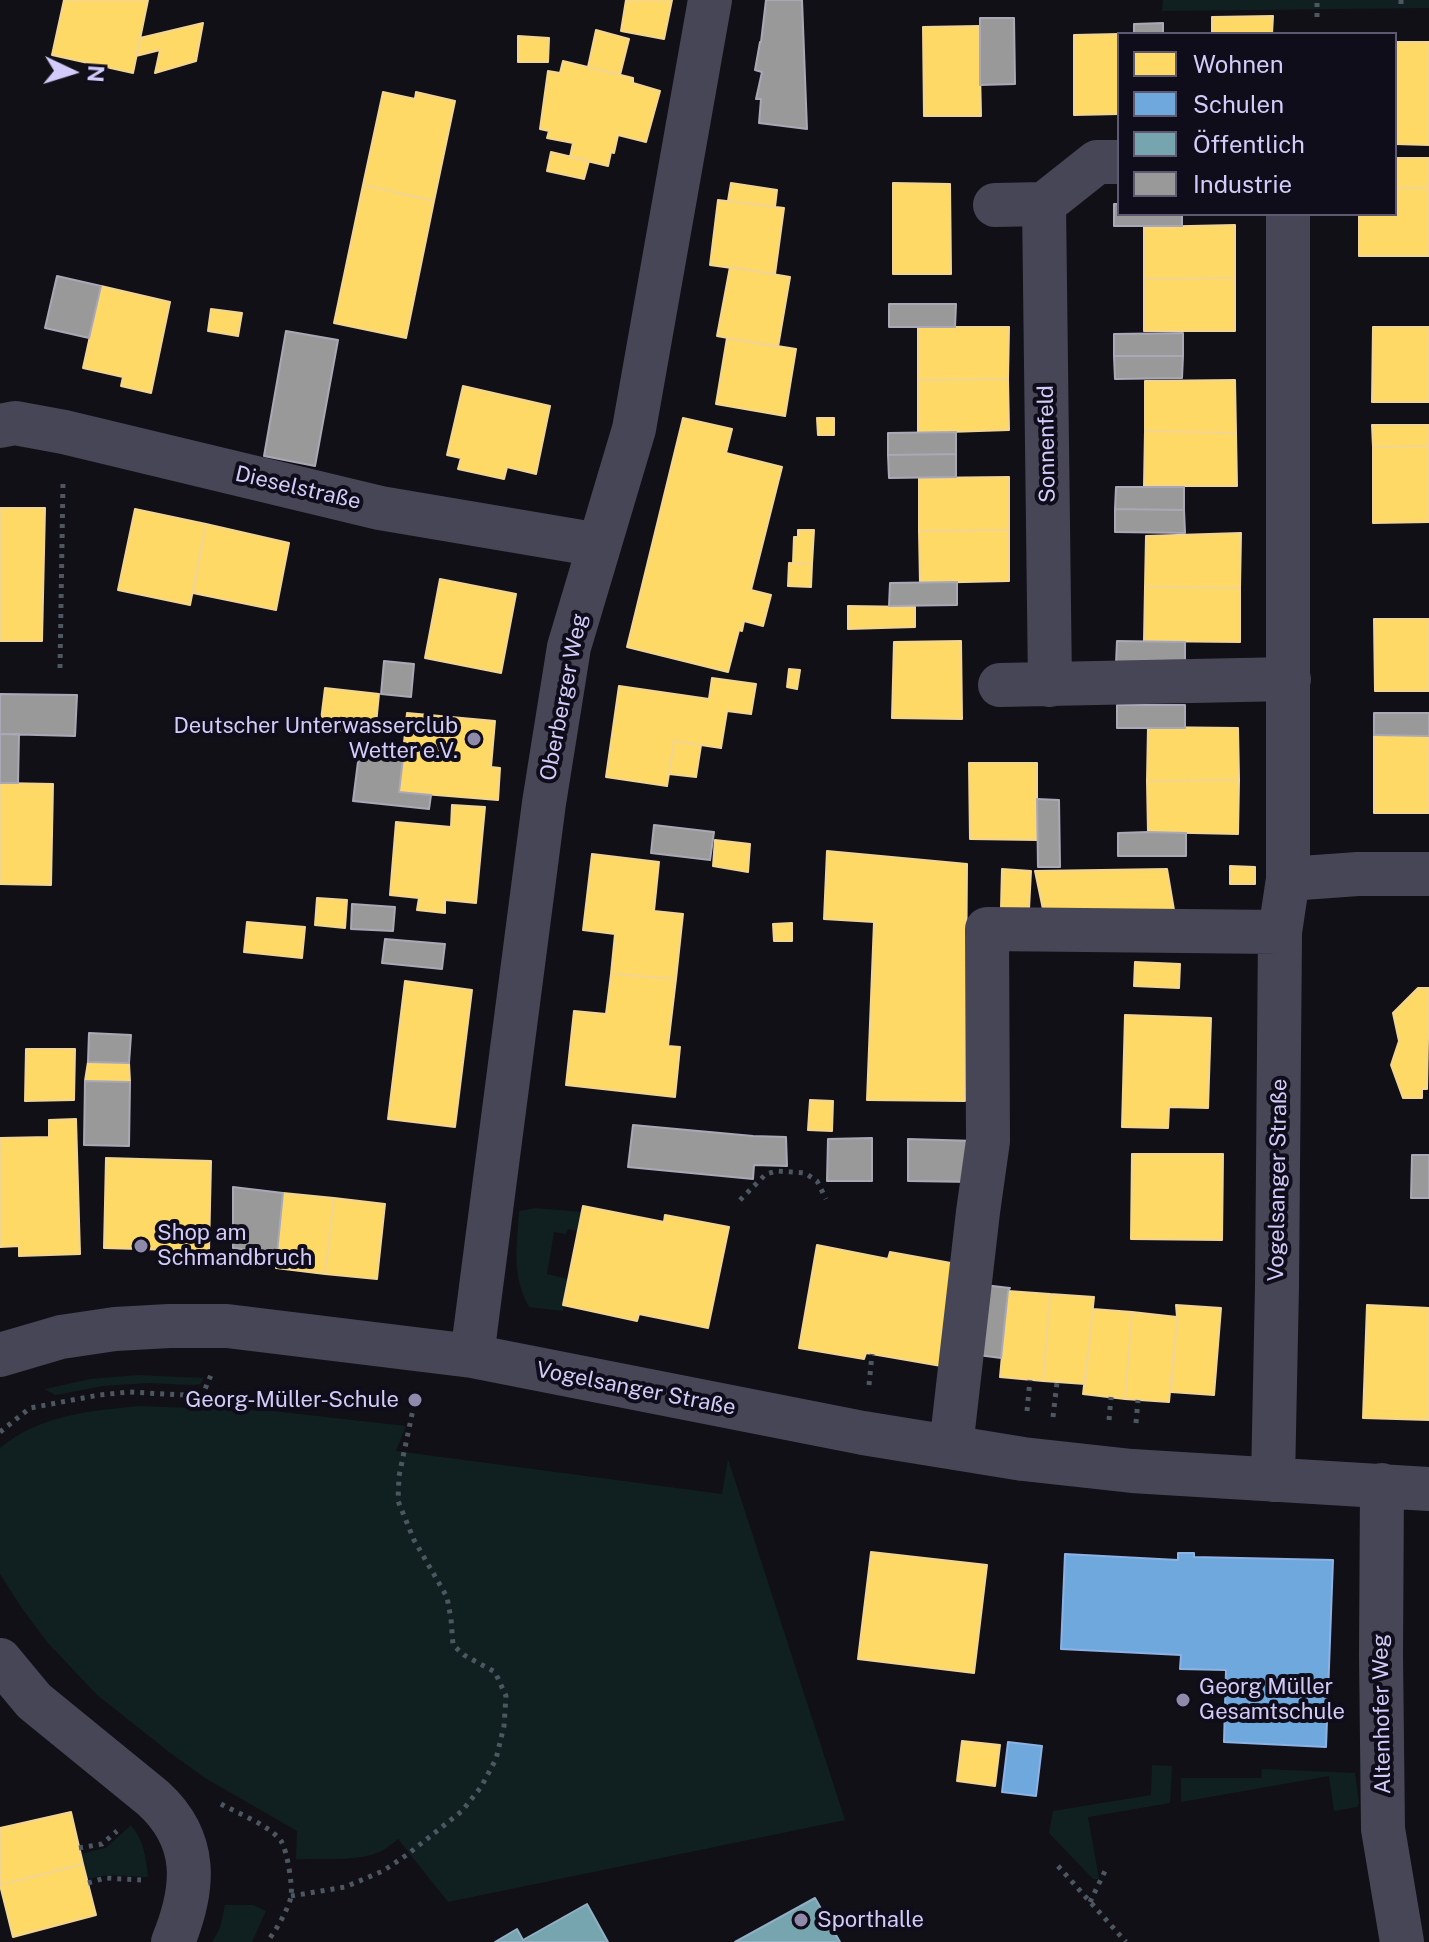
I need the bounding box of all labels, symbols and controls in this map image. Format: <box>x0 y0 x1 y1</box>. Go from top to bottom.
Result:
north arrow <box>32 32 112 112</box>
legend <box>1117 32 1397 216</box>
text: Wohnen <box>1193 50 1284 78</box>
text: N <box>82 64 110 83</box>
text: Schulen <box>1193 90 1284 118</box>
text: Öffentlich <box>1193 130 1305 158</box>
text: Industrie <box>1193 170 1292 198</box>
street label: Sonnenfeld <box>1033 385 1061 503</box>
street label: Dieselstraße <box>233 461 363 515</box>
street label: Oberberger Weg <box>535 611 593 783</box>
place label: Deutscher Unterwasserclub Wetter e.V. <box>174 713 458 764</box>
marker: Deutscher Unterwasserclub Wetter e.V. <box>465 730 483 748</box>
street label: Vogelsanger Straße <box>1263 1078 1293 1282</box>
place label: Shop am Schmandbruch <box>157 1220 312 1272</box>
marker: Shop am Schmandbruch <box>132 1237 150 1255</box>
street label: Vogelsanger Straße <box>534 1357 738 1421</box>
place label: Georg-Müller-Schule <box>185 1387 399 1413</box>
marker: Georg-Müller-Schule <box>406 1391 424 1409</box>
street label: Altenhofer Weg <box>1367 1633 1397 1795</box>
place label: Georg Müller Gesamtschule <box>1199 1674 1345 1726</box>
marker: Georg Müller Gesamtschule <box>1174 1691 1192 1709</box>
place label: Sporthalle <box>817 1907 924 1933</box>
marker: Sporthalle <box>792 1911 810 1929</box>

